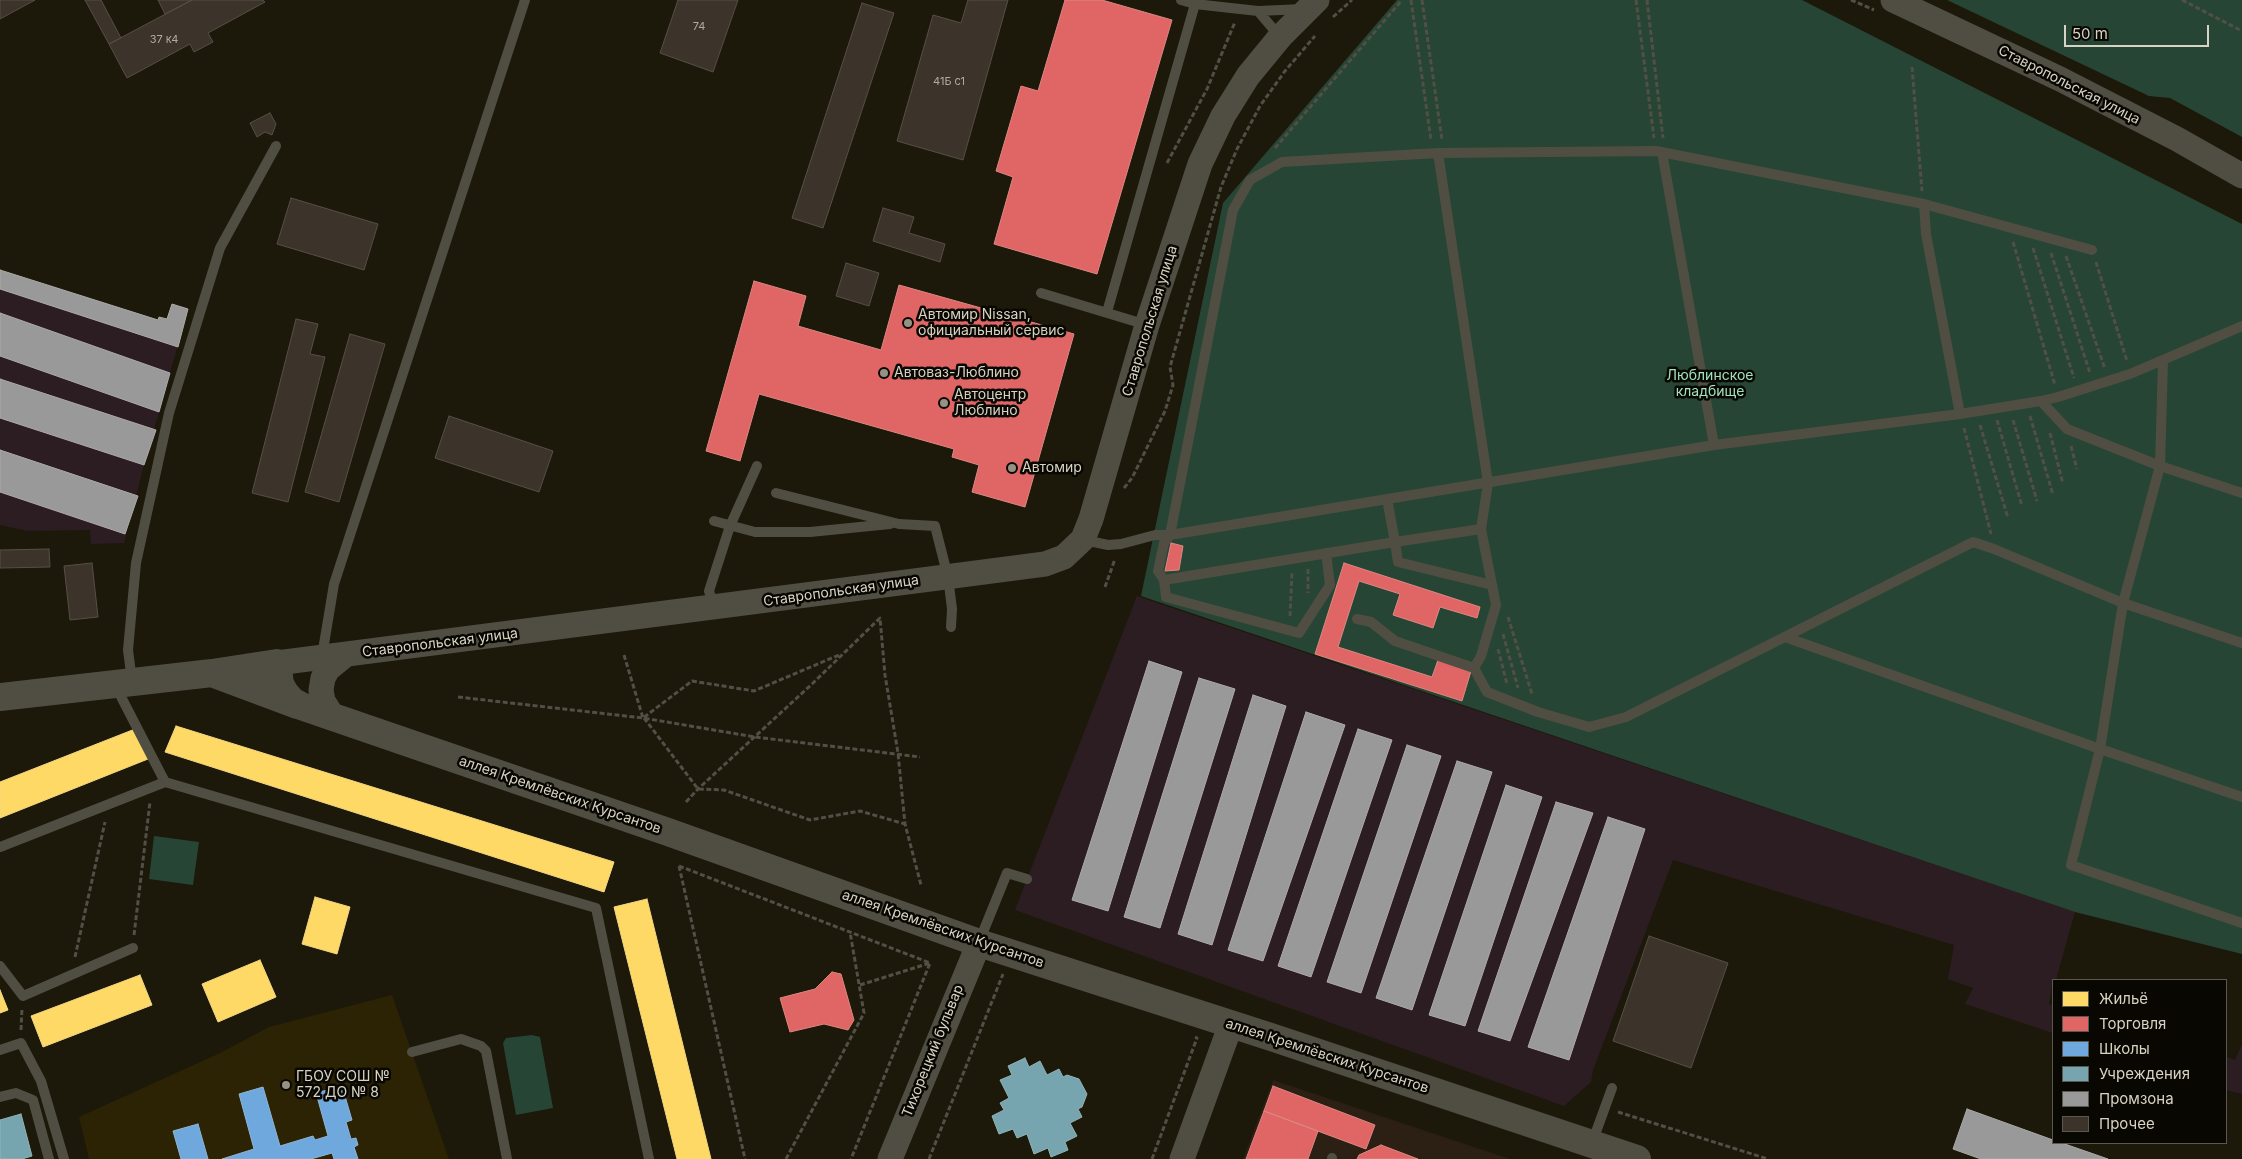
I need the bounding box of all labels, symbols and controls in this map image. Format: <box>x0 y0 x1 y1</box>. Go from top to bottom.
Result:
scale bar <box>2067 15 2212 47</box>
house number: 74 <box>693 20 705 34</box>
text: 50 m <box>2072 24 2108 43</box>
house number: 37 к4 <box>150 33 178 47</box>
street label: Ставропольская улица <box>1995 42 2143 128</box>
house number: 41Б с1 <box>933 75 965 89</box>
street label: Ставропольская улица <box>1119 244 1181 398</box>
place label: Автомир Nissan, официальный сервис <box>918 307 1064 340</box>
marker: Автомир Nissan, официальный сервис <box>902 317 914 329</box>
place label: Автоваз-Люблино <box>894 365 1019 381</box>
marker: Автоваз-Люблино <box>878 367 890 379</box>
park label: Люблинское кладбище <box>1666 368 1754 401</box>
place label: Автоцентр Люблино <box>954 387 1026 420</box>
marker: Автоцентр Люблино <box>938 397 950 409</box>
place label: Автомир <box>1022 460 1082 476</box>
marker: Автомир <box>1006 462 1018 474</box>
street label: Ставропольская улица <box>762 572 920 610</box>
street label: Ставропольская улица <box>361 625 519 661</box>
street label: аллея Кремлёвских Курсантов <box>457 752 663 838</box>
street label: аллея Кремлёвских Курсантов <box>840 886 1046 972</box>
legend <box>2052 979 2227 1144</box>
street label: Тихорецкий бульвар <box>899 982 967 1120</box>
text: Жильё <box>2099 989 2148 1008</box>
text: Торговля <box>2099 1014 2166 1033</box>
street label: аллея Кремлёвских Курсантов <box>1223 1015 1431 1097</box>
text: Школы <box>2099 1039 2150 1058</box>
text: Учреждения <box>2099 1064 2190 1083</box>
place label: ГБОУ СОШ № 572 ДО № 8 <box>296 1069 390 1102</box>
marker: ГБОУ СОШ № 572 ДО № 8 <box>280 1079 292 1091</box>
text: Промзона <box>2099 1089 2174 1108</box>
text: Прочее <box>2099 1114 2155 1133</box>

